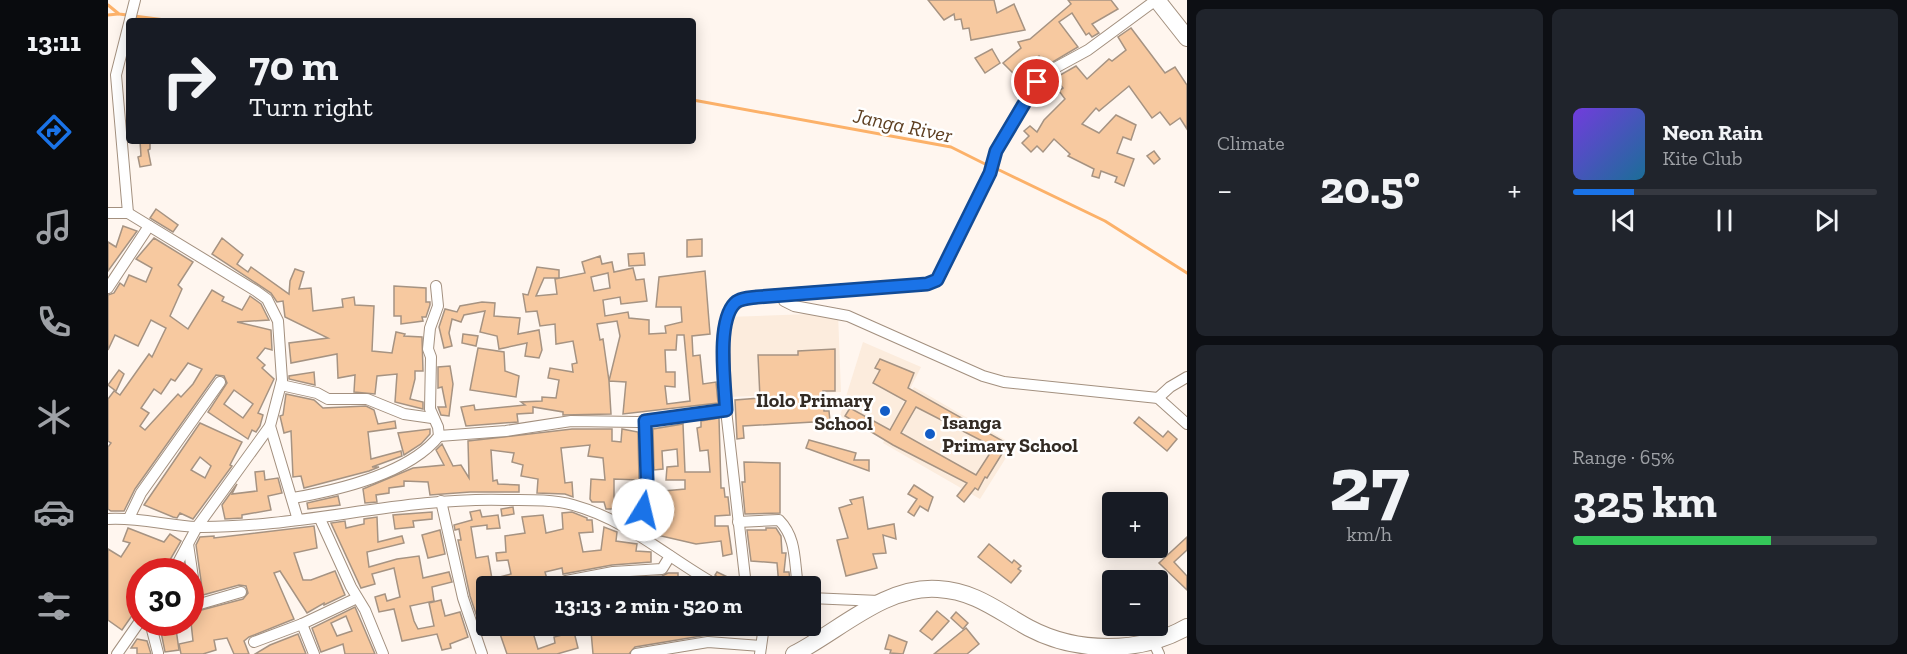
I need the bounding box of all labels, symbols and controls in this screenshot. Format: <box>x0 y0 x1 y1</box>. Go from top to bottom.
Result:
text: 13:11 <box>27 26 81 58</box>
text: 70 m <box>249 40 339 91</box>
icon: right <box>150 42 228 120</box>
pin <box>1011 56 1062 107</box>
icon: arrive <box>1020 65 1053 98</box>
text: Turn right <box>249 91 373 123</box>
water label: Janga River <box>850 102 955 148</box>
icon: directions <box>33 111 75 153</box>
text: Neon Rain <box>1663 119 1763 146</box>
text: Climate <box>1217 131 1285 155</box>
text: Kite Club <box>1663 146 1742 170</box>
text: 20.5° <box>1320 161 1420 215</box>
text: − <box>1217 170 1232 209</box>
text: + <box>1508 170 1522 209</box>
icon: previous <box>1607 204 1640 237</box>
icon: pause <box>1708 204 1741 237</box>
icon: next <box>1810 204 1843 237</box>
icon: music <box>33 206 75 248</box>
icon: phone <box>33 301 75 343</box>
place label: Ilolo Primary School <box>756 388 873 435</box>
icon: climate <box>33 396 75 438</box>
marker: Ilolo Primary School <box>878 404 892 418</box>
place label: Isanga Primary School <box>942 410 1078 457</box>
marker: Isanga Primary School <box>923 427 937 441</box>
text: 27 <box>1329 436 1410 530</box>
text: Range · 65% <box>1573 445 1674 469</box>
text: 325 km <box>1573 475 1717 529</box>
position arrow <box>611 478 675 542</box>
icon: car <box>33 491 75 533</box>
map controls <box>1102 492 1168 636</box>
button: + <box>1102 492 1168 558</box>
text: km/h <box>1346 522 1392 546</box>
speed limit sign: 30 <box>126 558 204 636</box>
button: − <box>1102 570 1168 636</box>
icon: filters <box>33 585 75 627</box>
text: 13:13 · 2 min · 520 m <box>555 592 742 619</box>

